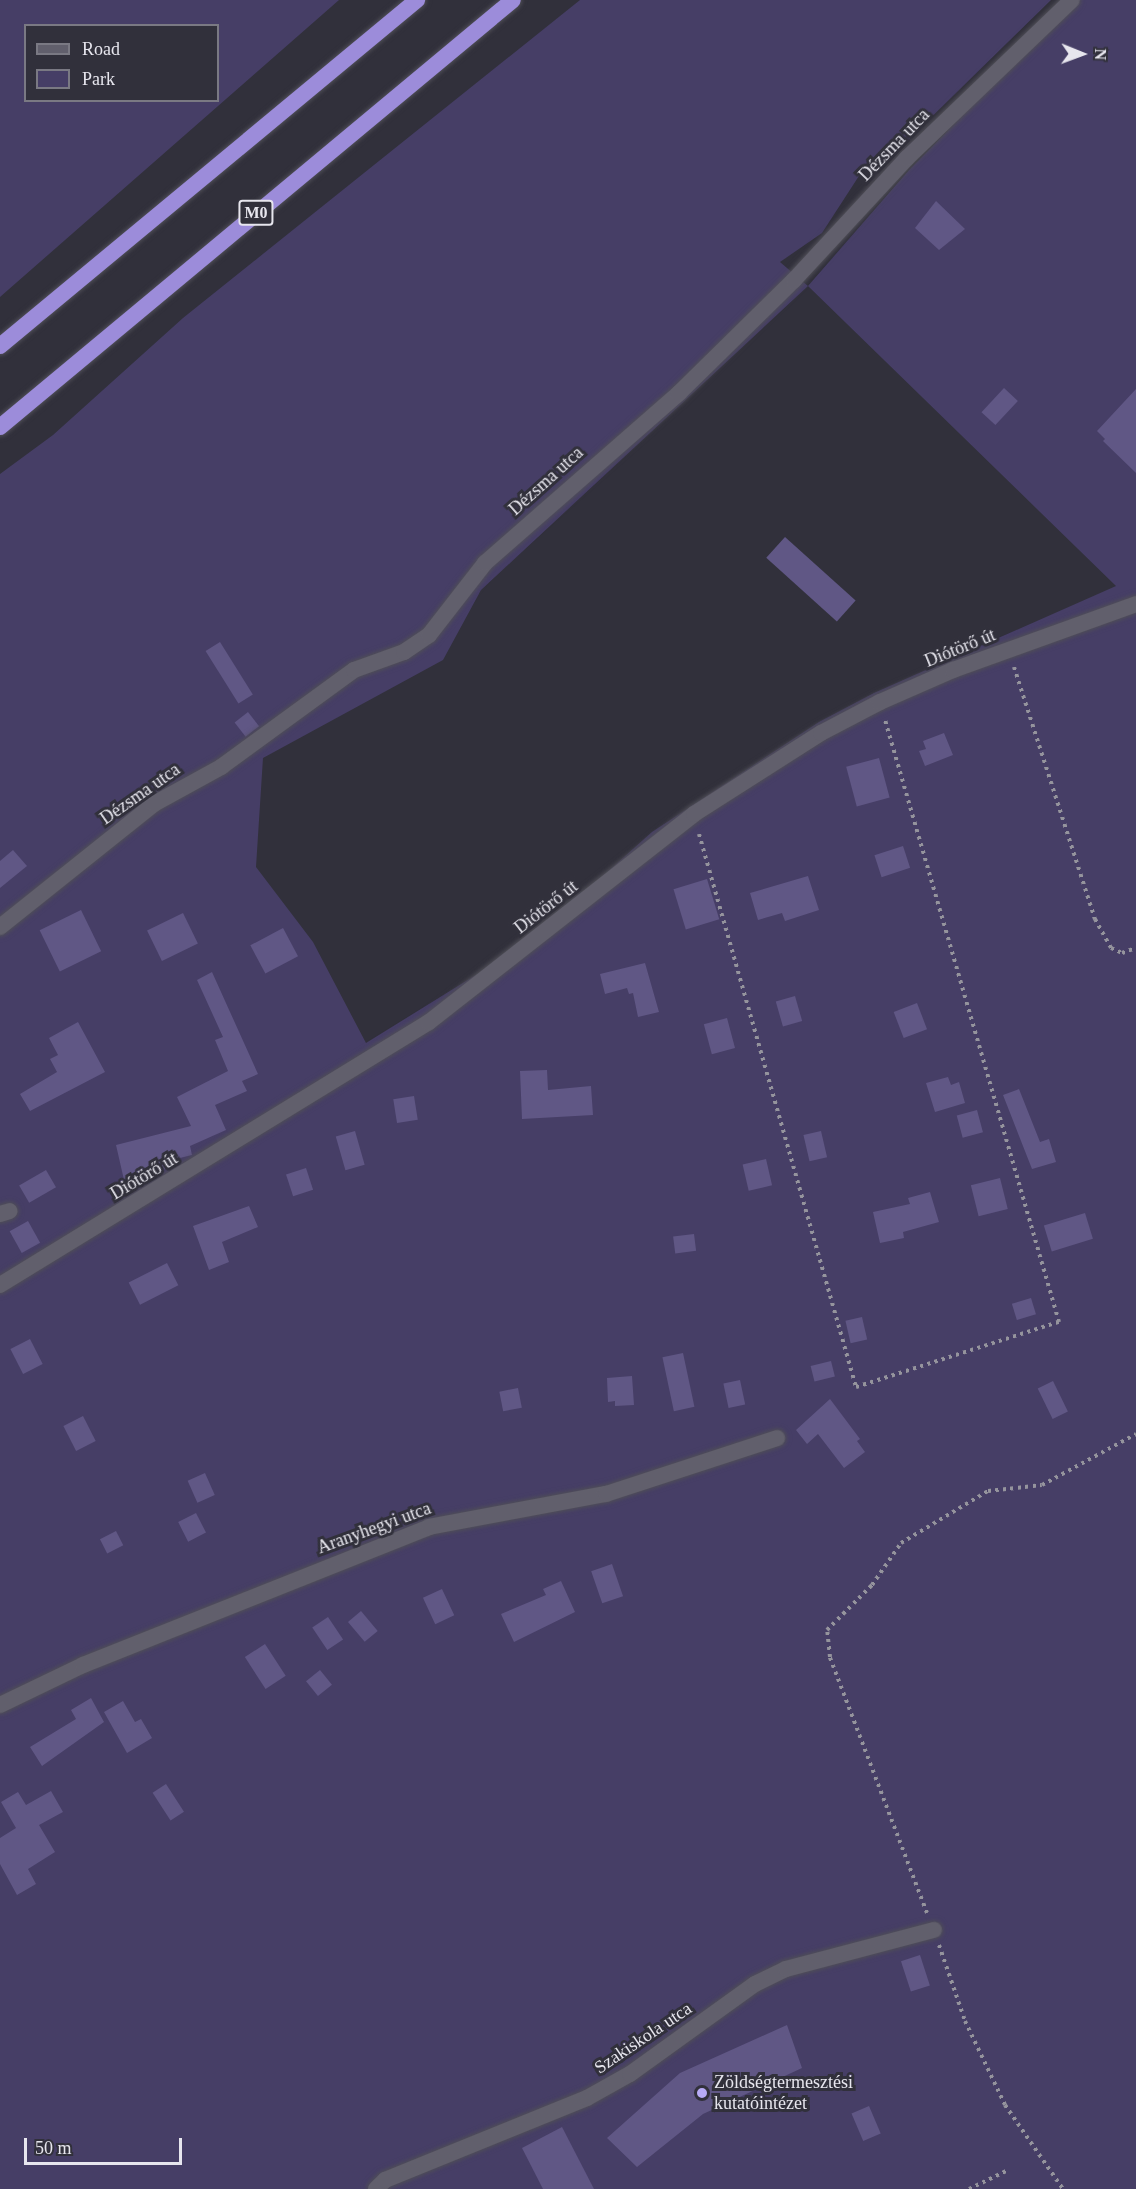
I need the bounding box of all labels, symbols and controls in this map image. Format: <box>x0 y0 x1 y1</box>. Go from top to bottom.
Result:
legend <box>24 24 219 102</box>
north arrow <box>1052 24 1112 84</box>
text: Road <box>82 39 120 59</box>
text: N <box>1092 48 1109 60</box>
text: Park <box>82 69 115 89</box>
street label: Dézsma utca <box>854 104 934 186</box>
road number: M0 <box>238 200 274 226</box>
street label: Dézsma utca <box>504 442 588 520</box>
street label: Diótörő út <box>921 624 999 672</box>
street label: Dézsma utca <box>96 759 184 829</box>
street label: Diótörő út <box>510 876 582 938</box>
street label: Diótörő út <box>107 1148 181 1204</box>
street label: Aranyhegyi utca <box>314 1497 434 1559</box>
street label: Szakiskola utca <box>590 1998 696 2078</box>
place label: Zöldségtermesztési kutatóintézet <box>714 2072 853 2114</box>
marker: Zöldségtermesztési kutatóintézet <box>695 2086 709 2100</box>
scale bar <box>27 2126 184 2164</box>
text: 50 m <box>35 2138 72 2158</box>

